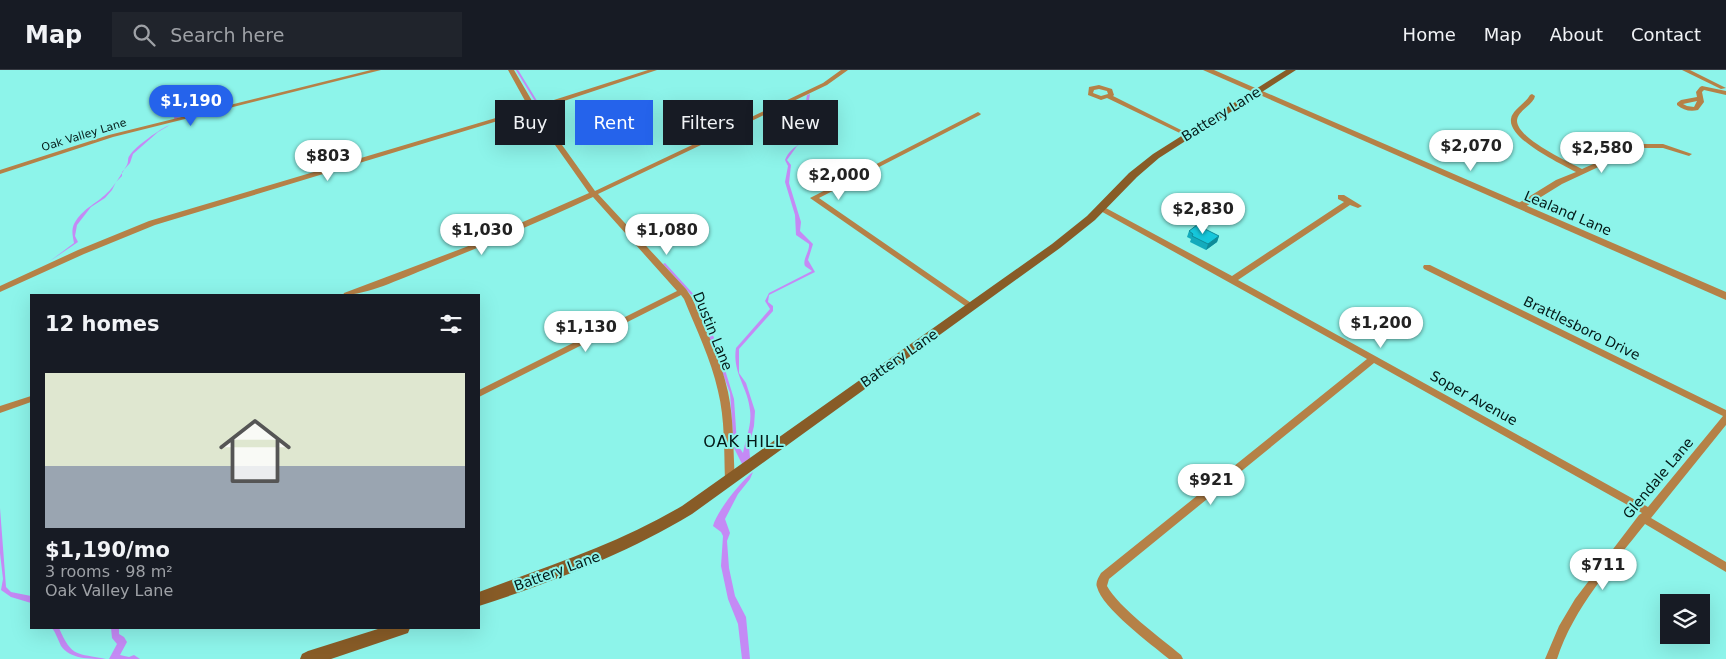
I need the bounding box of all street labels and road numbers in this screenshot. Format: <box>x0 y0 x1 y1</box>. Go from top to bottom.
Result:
street label: Battery Lane <box>1179 83 1263 145</box>
street label: Oak Valley Lane <box>40 116 128 154</box>
street label: Lealand Lane <box>1522 187 1614 239</box>
street label: Dustin Lane <box>690 289 736 373</box>
street label: Brattlesboro Drive <box>1521 293 1643 363</box>
street label: Battery Lane <box>857 326 941 390</box>
street label: Soper Avenue <box>1428 367 1520 429</box>
street label: Glendale Lane <box>1620 434 1696 522</box>
street label: Battery Lane <box>512 548 602 594</box>

